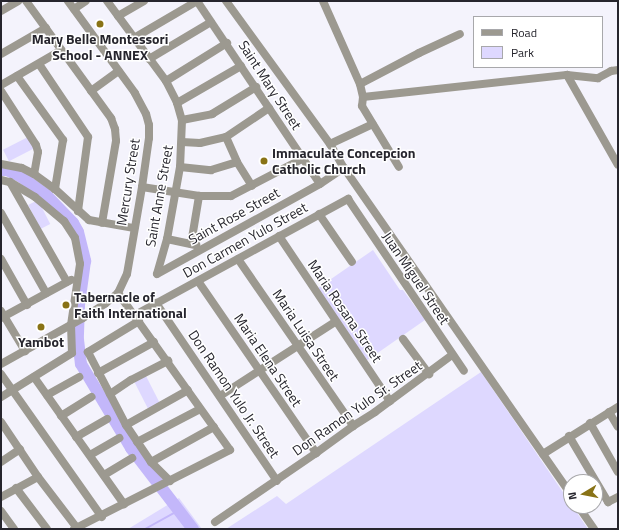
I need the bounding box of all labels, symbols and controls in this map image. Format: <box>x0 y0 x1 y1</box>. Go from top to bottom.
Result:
legend <box>473 16 603 68</box>
marker: Mary Belle Montessori School - ANNEX <box>95 19 105 29</box>
text: Road <box>511 23 537 42</box>
place label: Mary Belle Montessori School - ANNEX <box>32 31 168 64</box>
street label: Saint Mary Street <box>235 37 305 133</box>
text: Park <box>511 43 534 62</box>
street label: Mercury Street <box>113 137 143 227</box>
street label: Saint Anne Street <box>142 144 176 248</box>
place label: Immaculate Concepcion Catholic Church <box>272 145 416 178</box>
marker: Immaculate Concepcion Catholic Church <box>259 156 269 166</box>
street label: Saint Rose Street <box>185 184 283 248</box>
street label: Don Carmen Yulo Street <box>180 199 310 281</box>
street label: Juan Miguel Street <box>379 229 453 327</box>
street label: Maria Rosana Street <box>305 257 385 365</box>
street label: Maria Luisa Street <box>269 286 343 384</box>
place label: Tabernacle of Faith International <box>74 289 187 322</box>
marker: Tabernacle of Faith International <box>61 300 71 310</box>
street label: Maria Elena Street <box>231 310 305 410</box>
marker: Yambot <box>36 322 46 332</box>
street label: Don Ramon Yulo Jr. Street <box>185 327 283 461</box>
place label: Yambot <box>18 334 64 350</box>
street label: Don Ramon Yulo Sr. Street <box>289 357 425 459</box>
north arrow <box>563 474 603 514</box>
text: N <box>564 491 581 501</box>

